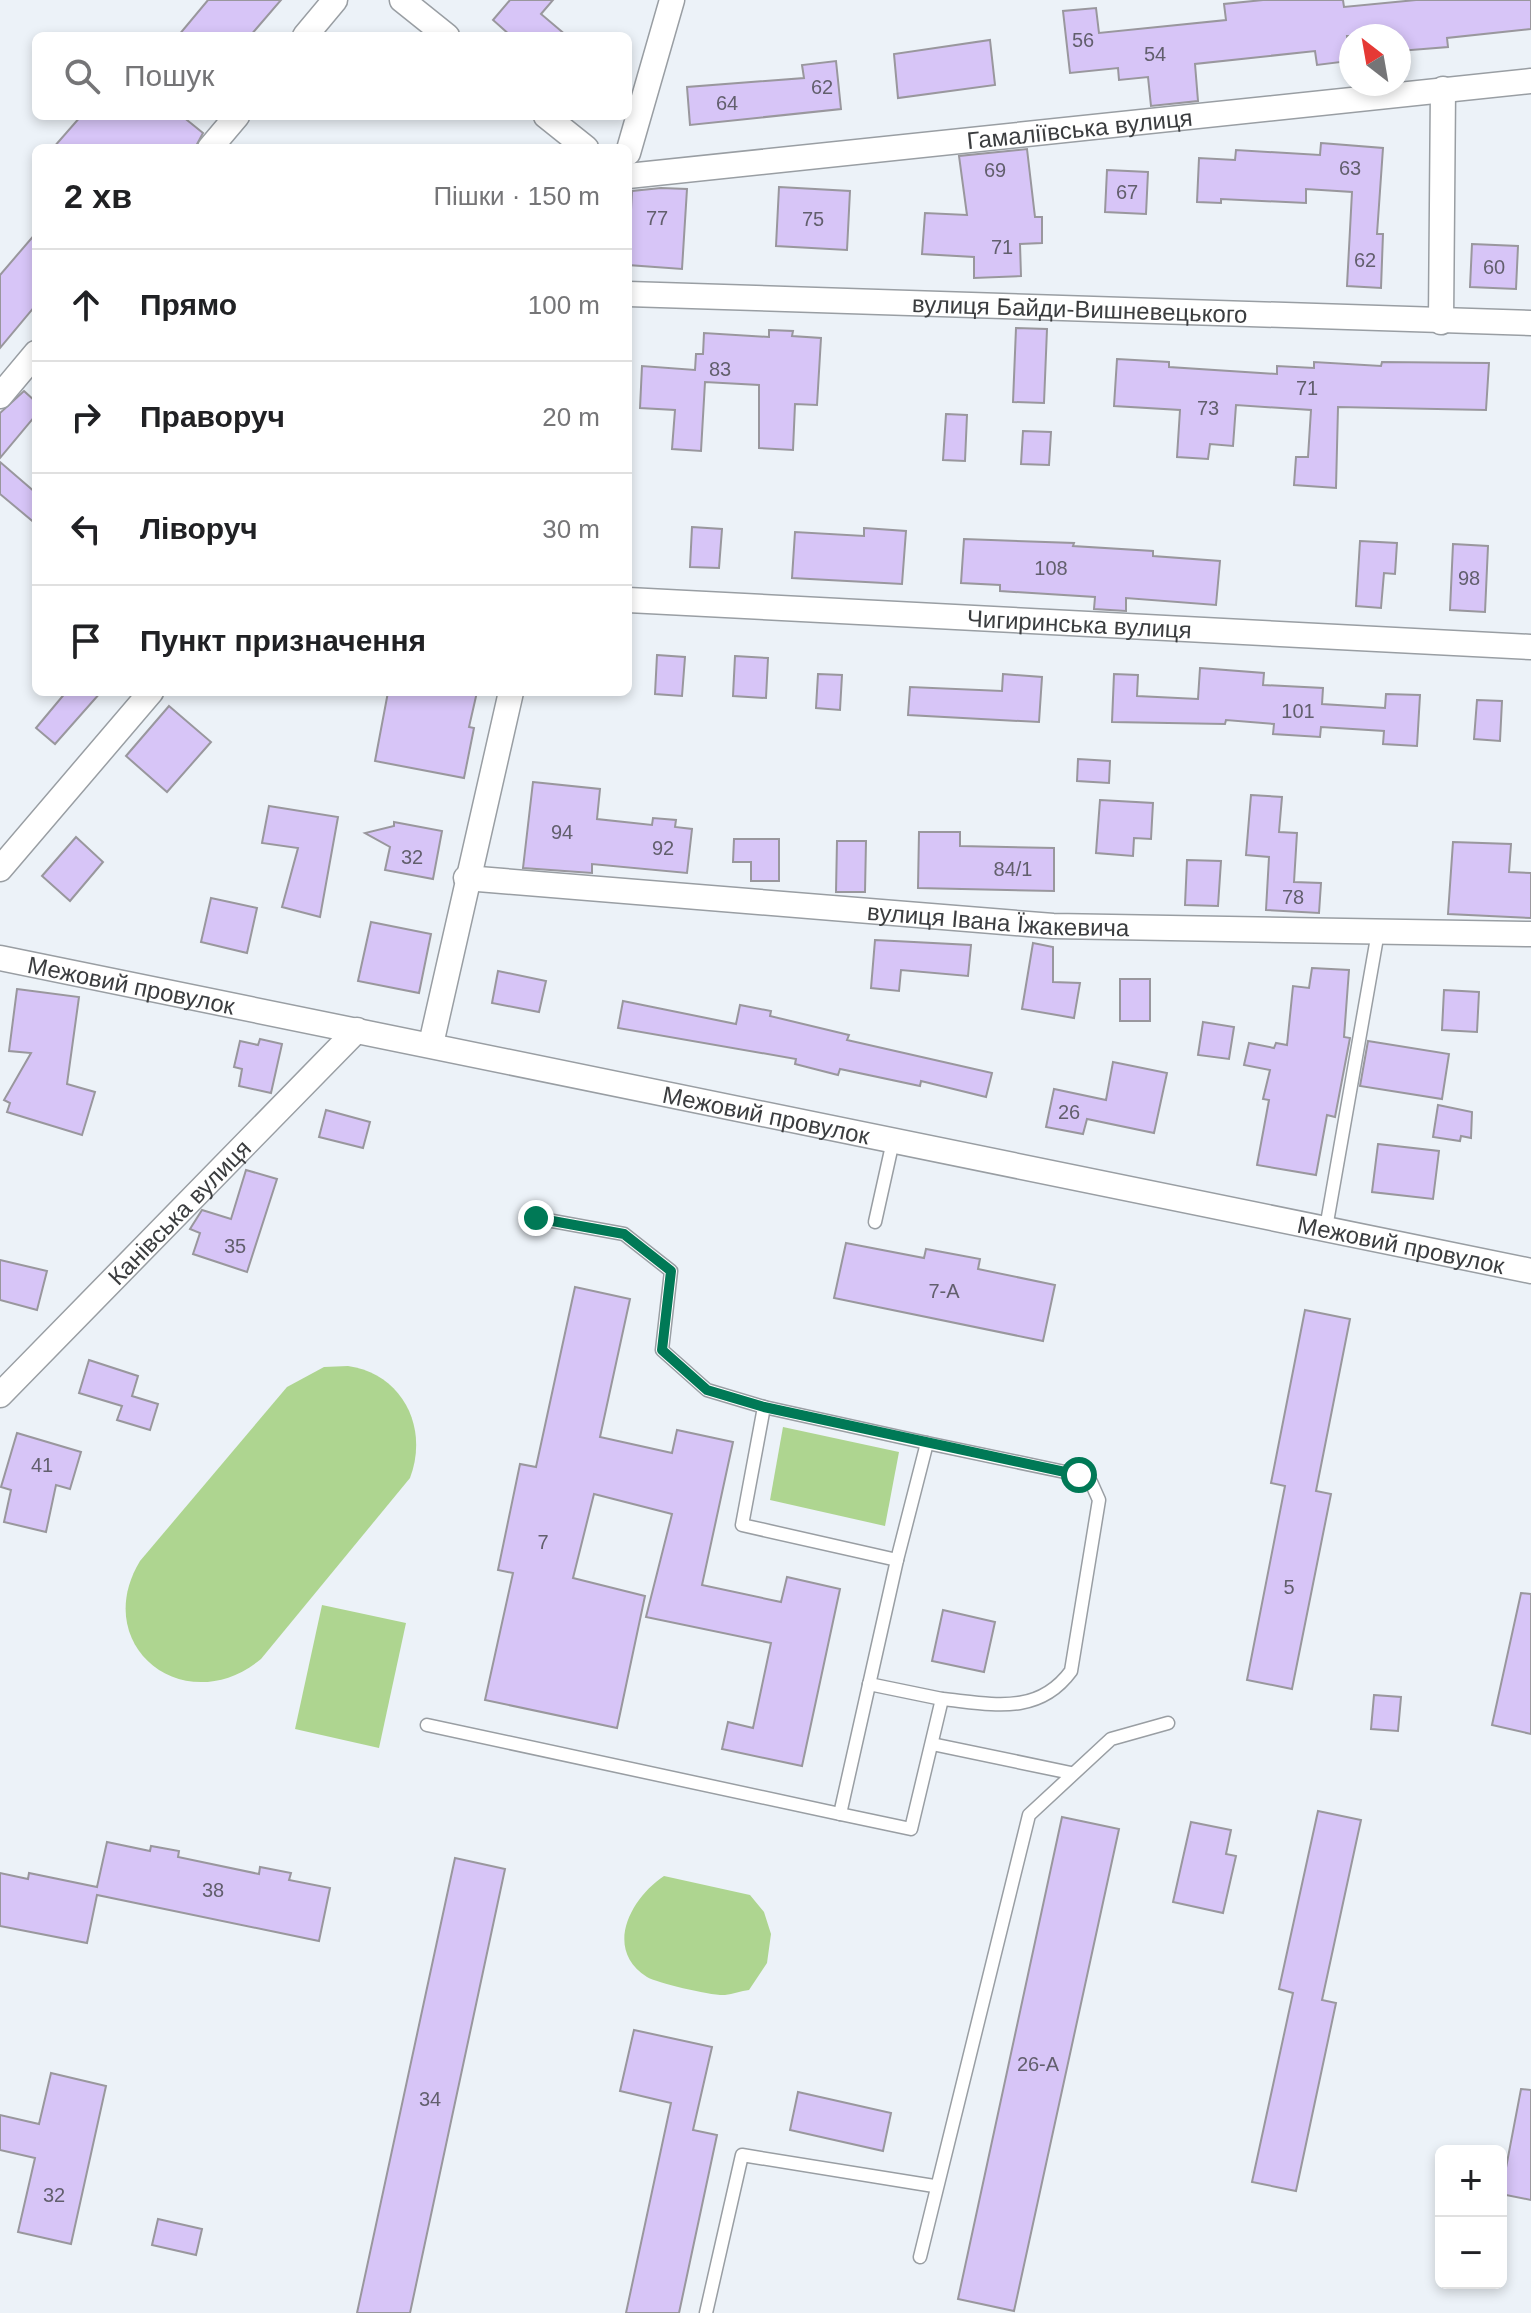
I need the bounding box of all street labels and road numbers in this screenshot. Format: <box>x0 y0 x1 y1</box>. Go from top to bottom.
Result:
street label: Гамаліївська вулиця <box>965 103 1194 154</box>
street label: вулиця Байди-Вишневецького <box>912 290 1248 327</box>
street label: Чигиринська вулиця <box>966 604 1192 643</box>
street label: вулиця Івана Їжакевича <box>866 897 1130 941</box>
street label: Межовий провулок <box>25 951 238 1019</box>
street label: Межовий провулок <box>660 1080 873 1149</box>
street label: Канівська вулиця <box>102 1134 256 1290</box>
street label: Межовий провулок <box>1295 1210 1507 1279</box>

